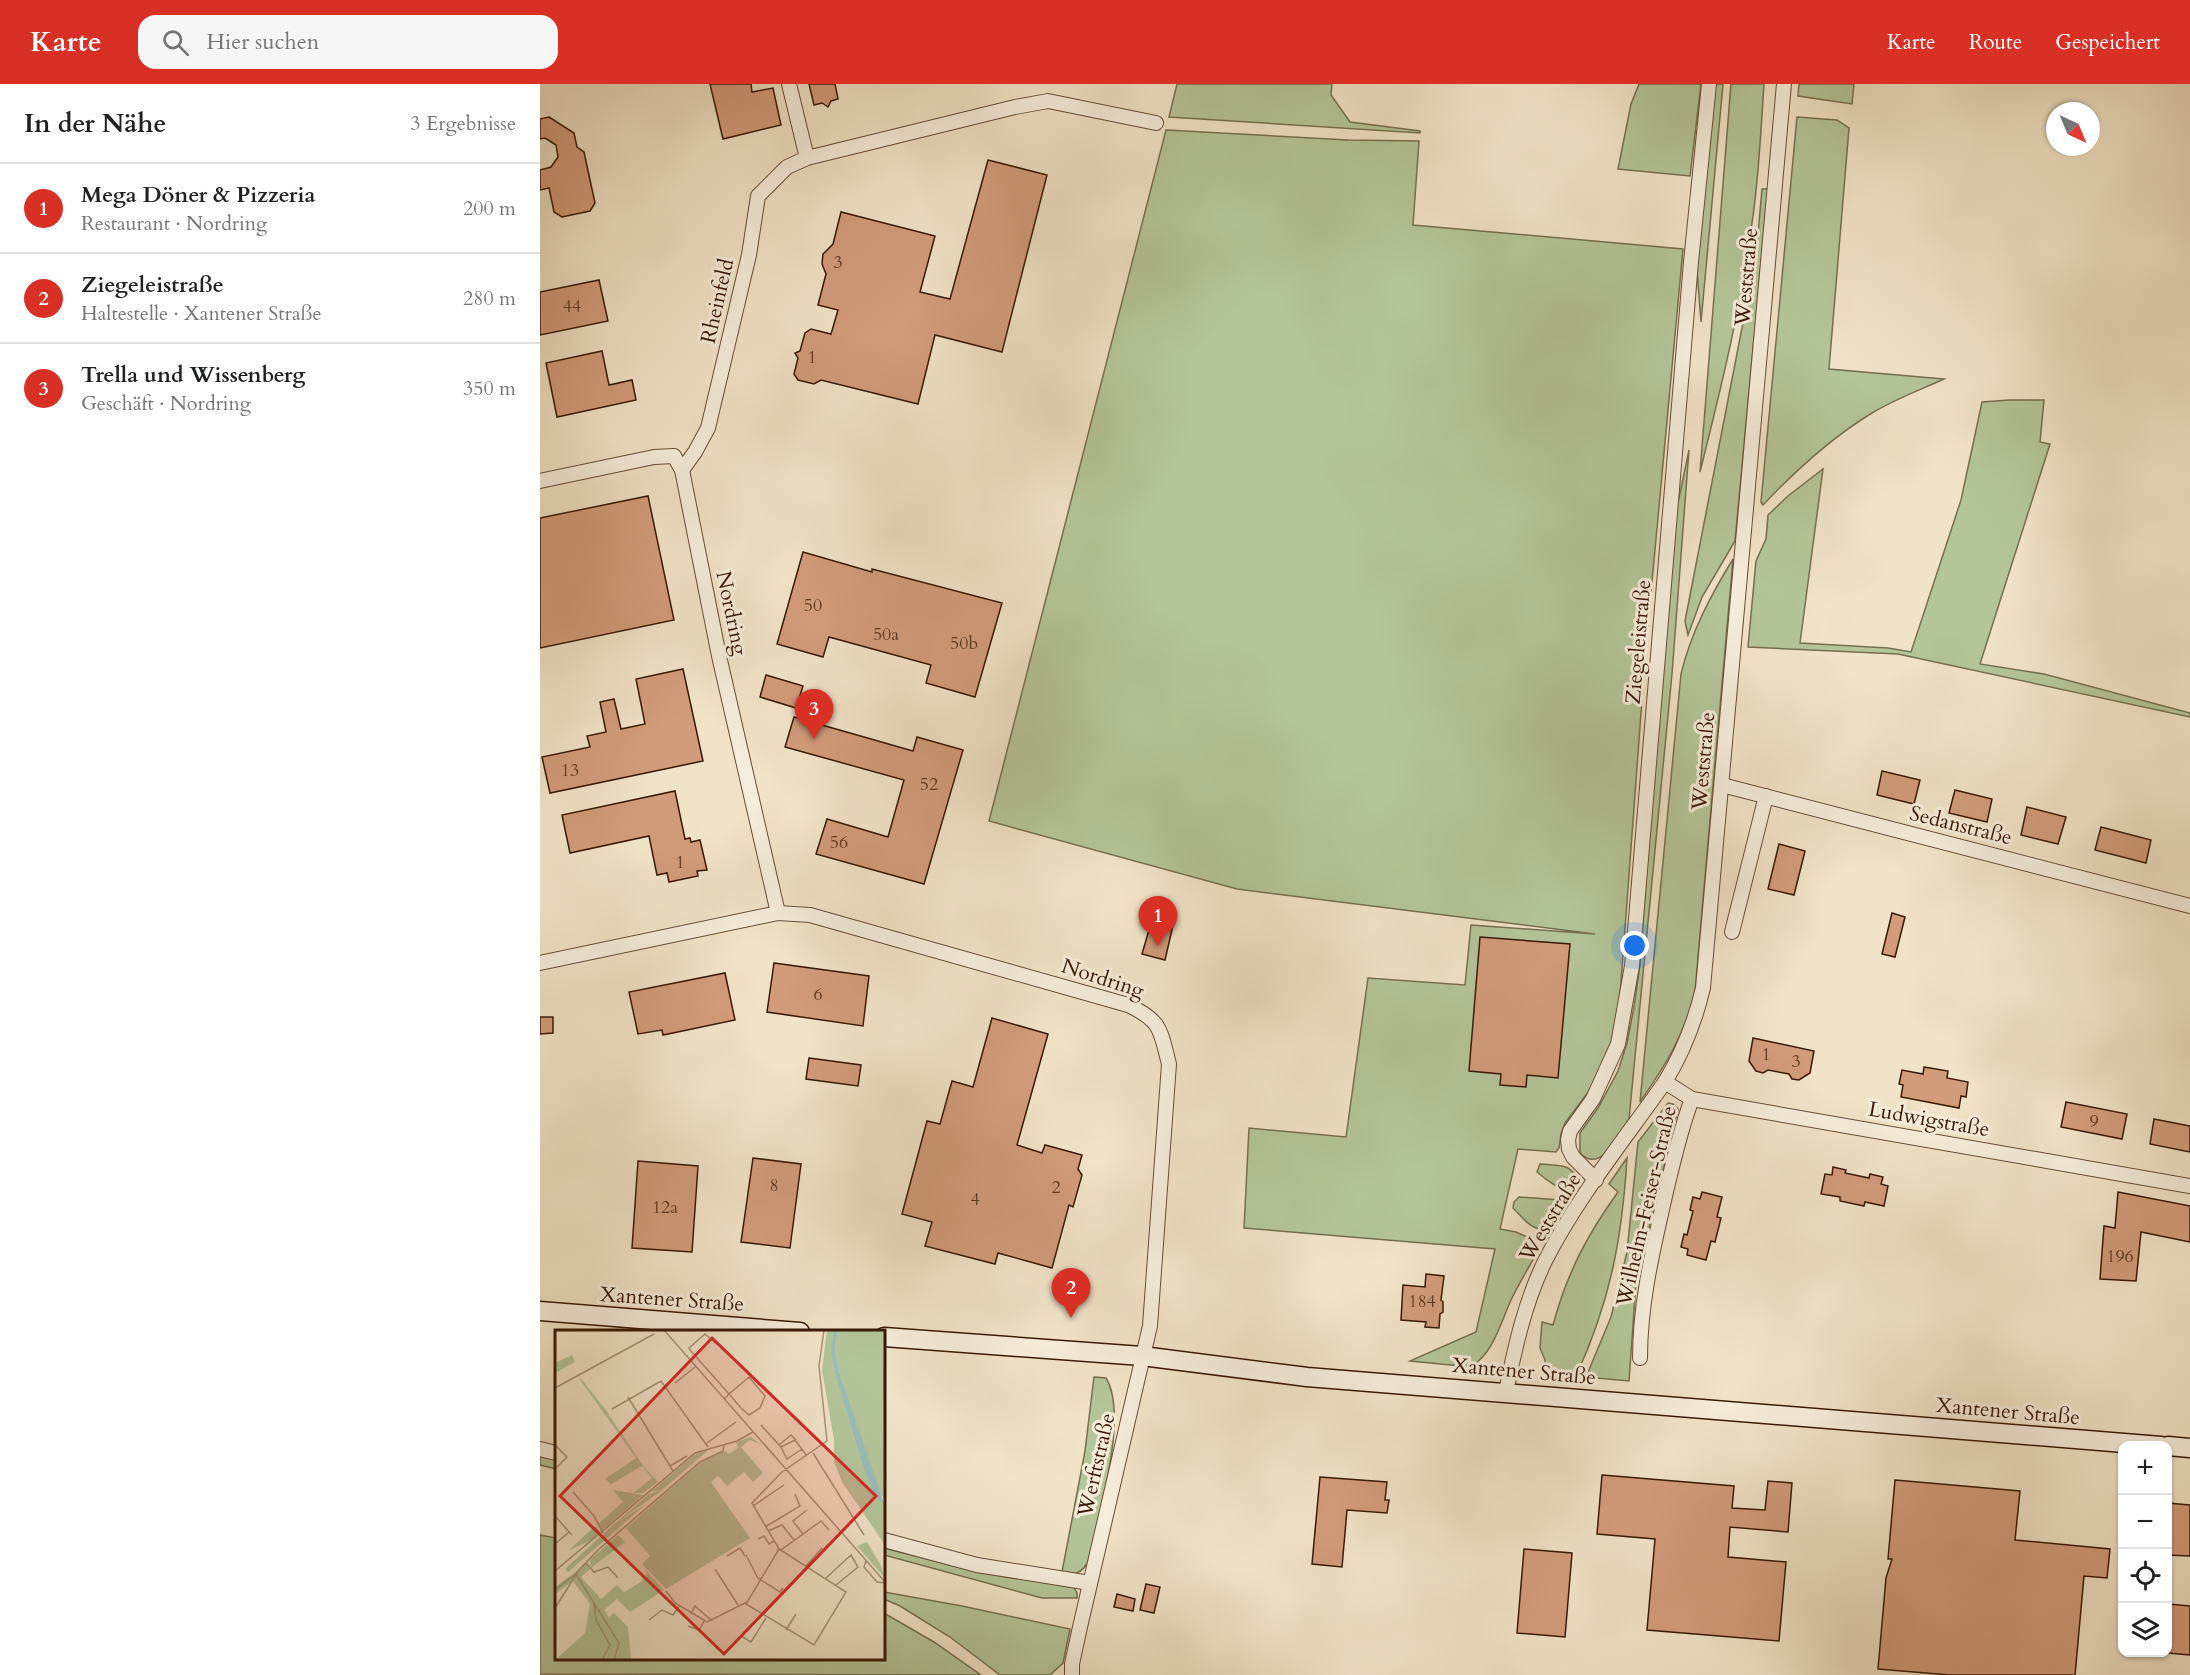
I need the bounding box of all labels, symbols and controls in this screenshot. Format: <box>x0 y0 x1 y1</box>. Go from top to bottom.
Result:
search box <box>138 15 558 69</box>
text: Karte <box>30 23 102 61</box>
icon: search <box>159 26 192 59</box>
text: Hier suchen <box>207 27 319 57</box>
text: Karte <box>1887 28 1936 57</box>
text: Route <box>1969 28 2022 57</box>
text: Gespeichert <box>2055 28 2160 57</box>
north arrow <box>2046 102 2100 156</box>
text: In der Nähe <box>24 106 166 141</box>
text: 3 Ergebnisse <box>410 110 516 137</box>
text: Mega Döner & Pizzeria <box>81 180 315 210</box>
text: 1 <box>38 195 49 222</box>
text: 200 m <box>463 195 516 222</box>
text: Restaurant · Nordring <box>81 210 267 237</box>
street label: Weststraße <box>1728 227 1765 329</box>
house number: 3 <box>833 250 843 275</box>
street label: Rheinfeld <box>694 256 741 346</box>
text: Ziegeleistraße <box>81 270 224 300</box>
text: 2 <box>38 285 49 312</box>
text: 280 m <box>463 285 516 312</box>
house number: 44 <box>563 294 581 319</box>
text: Haltestelle · Xantener Straße <box>81 300 322 327</box>
house number: 1 <box>807 345 817 370</box>
text: Trella und Wissenberg <box>81 360 305 390</box>
text: 3 <box>38 375 49 402</box>
text: 350 m <box>463 375 516 402</box>
text: Geschäft · Nordring <box>81 390 251 417</box>
street label: Nordring <box>708 568 755 658</box>
street label: Ziegeleistraße <box>1619 579 1658 706</box>
house number: 50 <box>804 593 822 618</box>
house number: 50a <box>873 622 899 647</box>
house number: 50b <box>950 631 978 656</box>
pin: 3 <box>794 690 834 739</box>
street label: Weststraße <box>1685 711 1722 813</box>
house number: 13 <box>561 758 579 783</box>
house number: 52 <box>920 772 938 797</box>
street label: Sedanstraße <box>1907 799 2015 852</box>
house number: 56 <box>830 830 848 855</box>
house number: 1 <box>675 850 685 875</box>
pin: 1 <box>1138 896 1178 946</box>
your location <box>1620 931 1649 960</box>
street label: Nordring <box>1058 951 1148 1006</box>
house number: 6 <box>813 982 823 1007</box>
house number: 1 <box>1761 1042 1771 1067</box>
house number: 3 <box>1791 1049 1801 1074</box>
street label: Ludwigstraße <box>1866 1095 1992 1144</box>
street label: Wilhelm-Feiser-Straße <box>1609 1103 1684 1310</box>
house number: 9 <box>2089 1109 2099 1134</box>
street label: Weststraße <box>1512 1167 1588 1268</box>
house number: 8 <box>769 1173 779 1198</box>
house number: 2 <box>1051 1175 1061 1200</box>
house number: 4 <box>970 1187 980 1212</box>
house number: 12a <box>652 1195 678 1220</box>
house number: 196 <box>2106 1244 2134 1269</box>
pin: 2 <box>1052 1268 1090 1318</box>
street label: Xantener Straße <box>599 1280 745 1319</box>
house number: 184 <box>1408 1289 1436 1314</box>
inset map <box>555 1330 885 1660</box>
street label: Xantener Straße <box>1451 1351 1597 1392</box>
street label: Xantener Straße <box>1935 1391 2081 1432</box>
street label: Werftstraße <box>1070 1410 1123 1521</box>
map controls <box>2118 1441 2172 1657</box>
button: + <box>2118 1441 2172 1495</box>
button: − <box>2118 1495 2172 1549</box>
button: locate <box>2118 1549 2172 1603</box>
button: layers <box>2118 1603 2172 1657</box>

